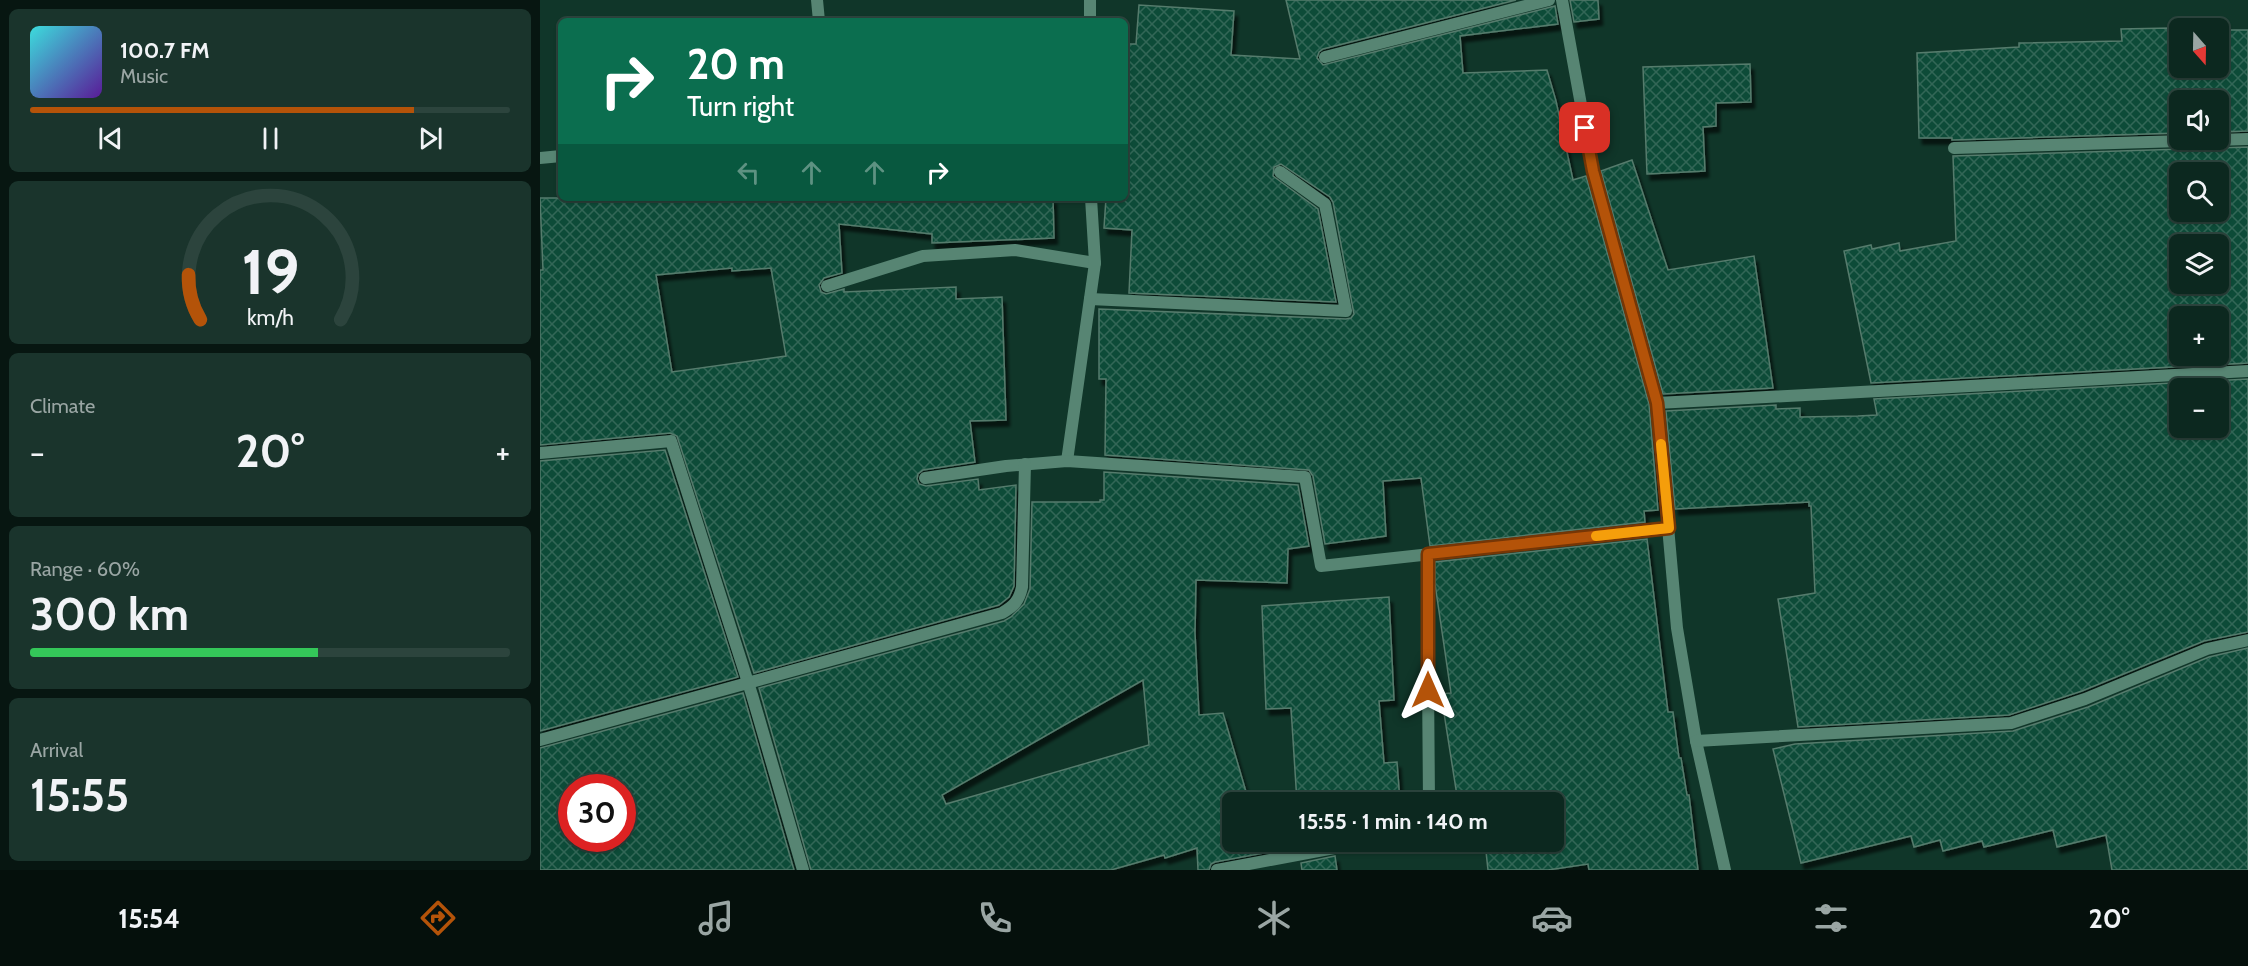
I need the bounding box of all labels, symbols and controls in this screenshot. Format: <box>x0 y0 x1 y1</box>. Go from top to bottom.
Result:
north arrow <box>2169 18 2229 78</box>
map controls <box>2169 18 2229 438</box>
text: 100.7 FM <box>120 37 210 64</box>
text: 20 m <box>687 38 785 90</box>
icon: right <box>588 42 666 120</box>
text: Music <box>120 64 168 88</box>
text: Turn right <box>687 90 794 123</box>
button: sound <box>2169 90 2229 150</box>
pin <box>1559 102 1610 153</box>
icon: arrive <box>1568 111 1601 144</box>
icon: previous <box>94 122 127 155</box>
icon: pause <box>254 122 287 155</box>
icon: next <box>414 122 447 155</box>
icon: left <box>732 156 765 189</box>
icon: ahead <box>795 156 828 189</box>
icon: ahead <box>858 156 891 189</box>
icon: right <box>921 156 954 189</box>
button: search <box>2169 162 2229 222</box>
text: 19 <box>241 234 299 310</box>
button: layers <box>2169 234 2229 294</box>
text: km/h <box>247 304 293 330</box>
button: + <box>2169 306 2229 366</box>
button: − <box>2169 378 2229 438</box>
text: Climate <box>30 394 95 418</box>
text: 20° <box>236 424 304 478</box>
text: − <box>30 432 45 472</box>
text: + <box>495 432 510 472</box>
text: Range · 60% <box>30 557 140 581</box>
text: 300 km <box>30 587 189 641</box>
position arrow <box>1396 658 1460 722</box>
text: Arrival <box>30 738 83 762</box>
text: 15:55 <box>30 768 129 822</box>
speed limit sign: 30 <box>558 774 636 852</box>
text: 15:55 · 1 min · 140 m <box>1298 808 1488 835</box>
icon: directions <box>417 897 459 939</box>
icon: music <box>695 897 737 939</box>
icon: phone <box>974 897 1016 939</box>
icon: climate <box>1253 897 1295 939</box>
icon: car <box>1531 897 1573 939</box>
icon: filters <box>1810 897 1852 939</box>
text: 15:54 <box>118 902 180 935</box>
text: 20° <box>2088 902 2130 935</box>

